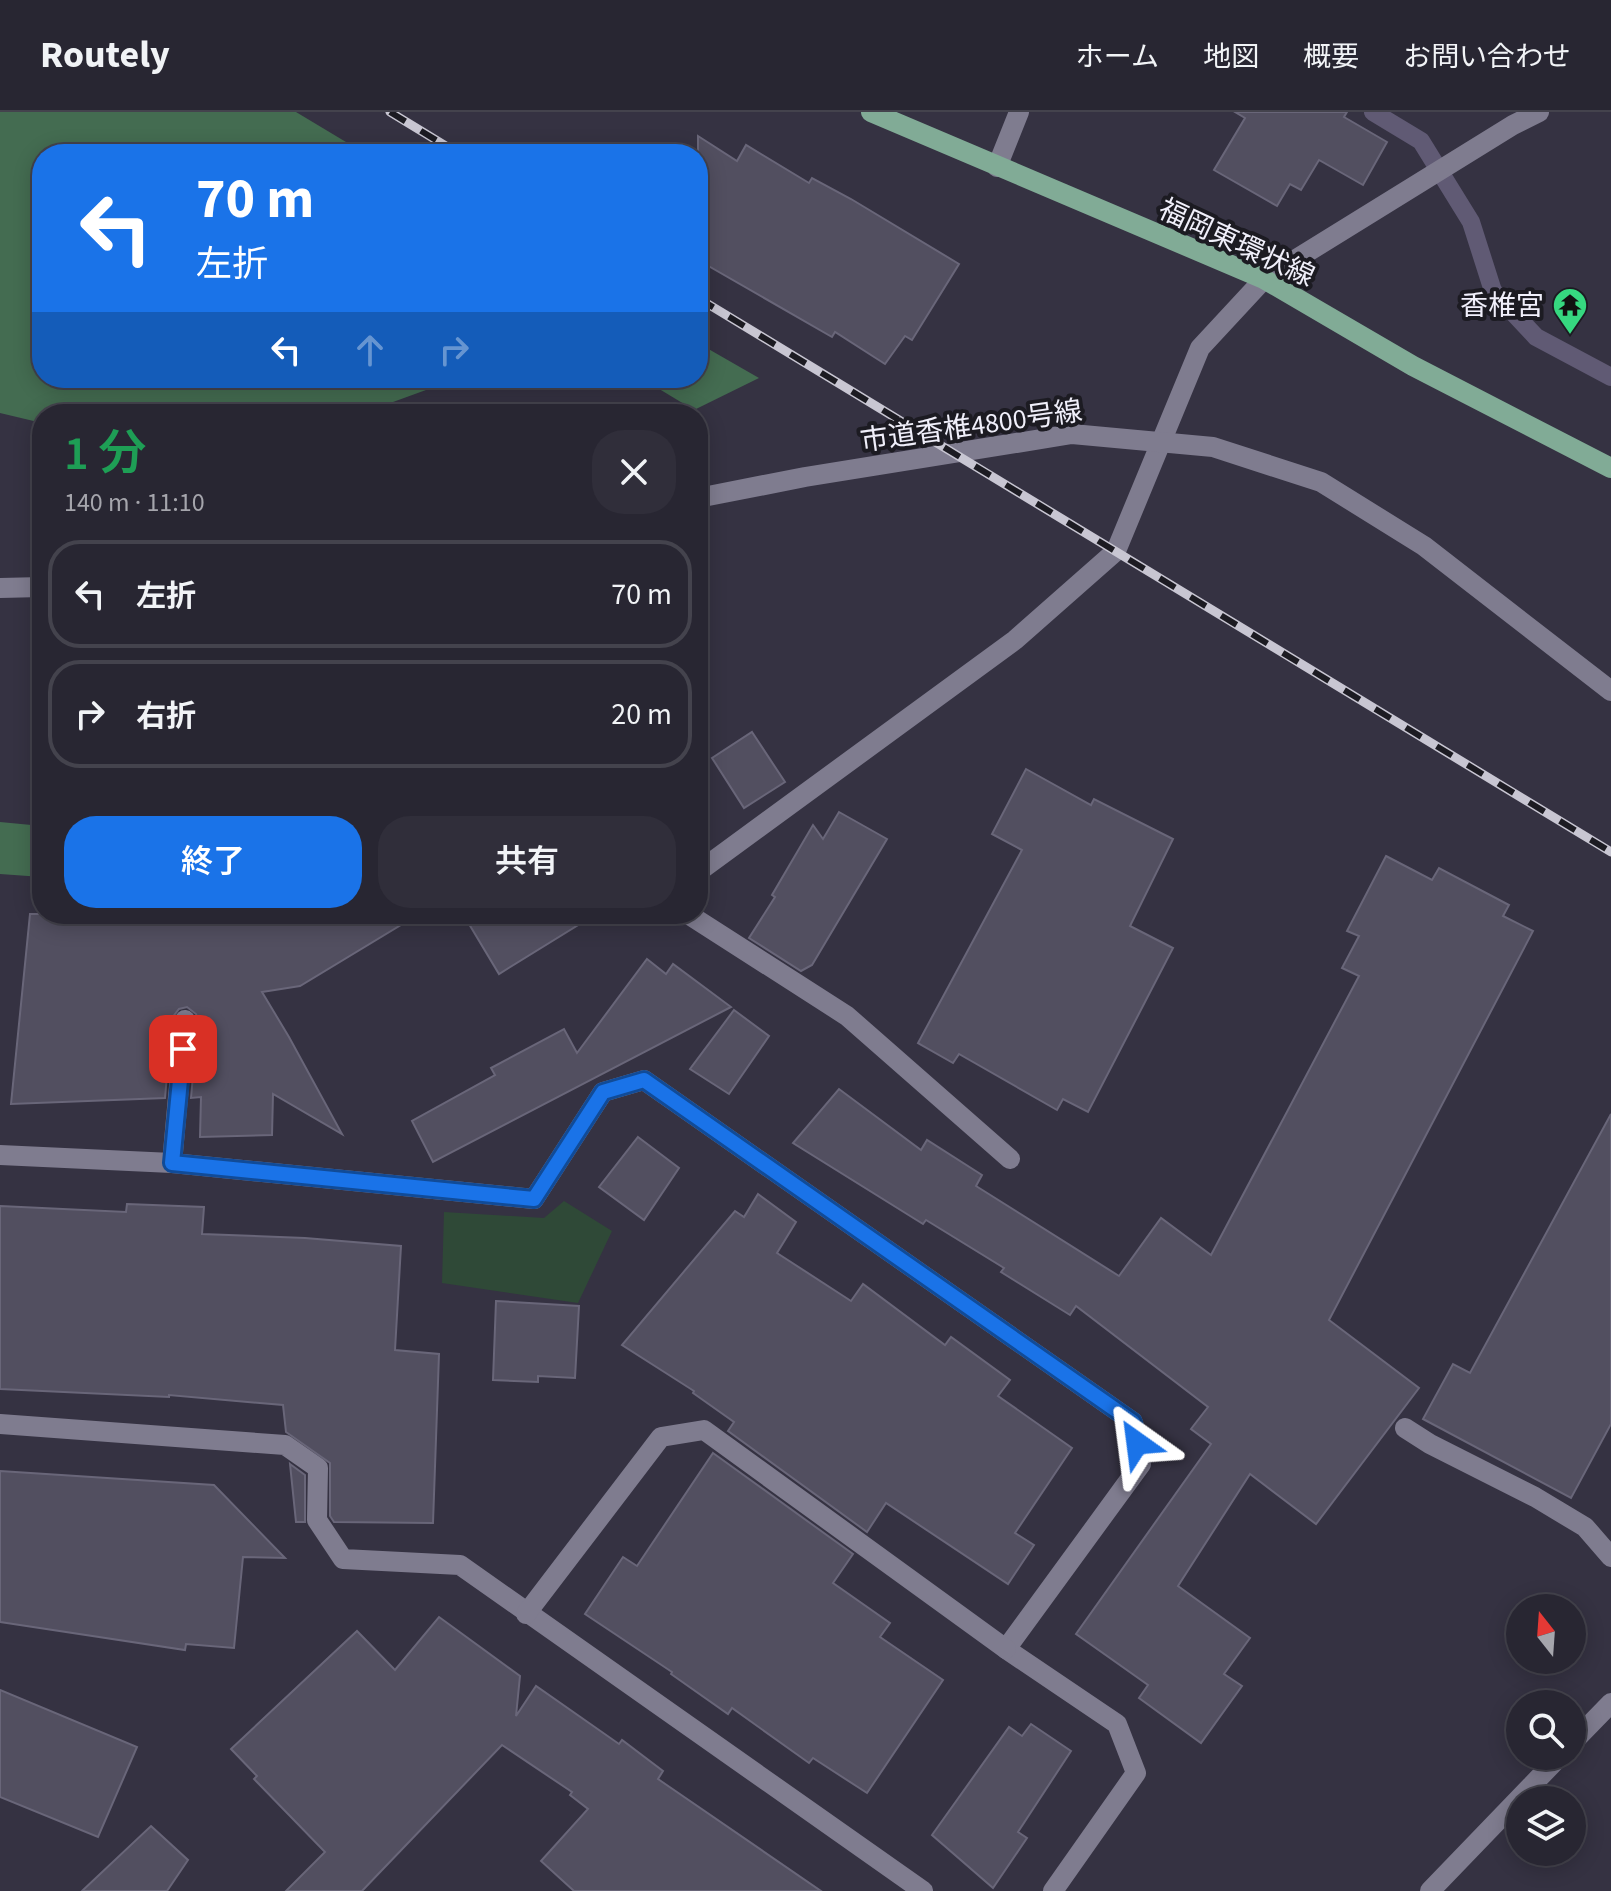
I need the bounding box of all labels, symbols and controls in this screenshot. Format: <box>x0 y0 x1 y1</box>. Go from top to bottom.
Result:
text: Routely <box>40 28 170 82</box>
text: ホーム <box>1076 37 1159 77</box>
text: 地図 <box>1203 37 1259 77</box>
text: 概要 <box>1303 37 1359 77</box>
text: お問い合わせ <box>1403 37 1571 77</box>
text: 70 m <box>196 160 314 239</box>
icon: left <box>64 176 168 280</box>
street label: 福岡東環状線 <box>1152 189 1321 297</box>
text: 左折 <box>196 239 268 290</box>
place label: 香椎宮 <box>1460 286 1544 326</box>
temple icon: 香椎宮 <box>1551 286 1589 336</box>
icon: left <box>264 328 308 372</box>
icon: ahead <box>348 328 392 372</box>
icon: right <box>432 328 476 372</box>
street label: 市道香椎4800号線 <box>858 391 1085 461</box>
text: 1 分 <box>64 420 146 488</box>
button: close <box>592 430 676 514</box>
text: 140 m · 11:10 <box>64 484 205 521</box>
icon: left <box>68 572 112 616</box>
text: 70 m <box>611 573 672 616</box>
text: 左折 <box>136 575 196 618</box>
icon: right <box>68 692 112 736</box>
text: 20 m <box>611 693 672 736</box>
text: 右折 <box>136 695 196 738</box>
button: 終了 <box>64 816 362 908</box>
button: 共有 <box>378 816 676 908</box>
pin <box>149 1015 217 1083</box>
icon: arrive <box>161 1027 205 1071</box>
position arrow <box>1095 1401 1179 1485</box>
north arrow <box>1506 1594 1586 1674</box>
map controls <box>1506 1594 1586 1866</box>
button: search <box>1506 1690 1586 1770</box>
button: layers <box>1506 1786 1586 1866</box>

